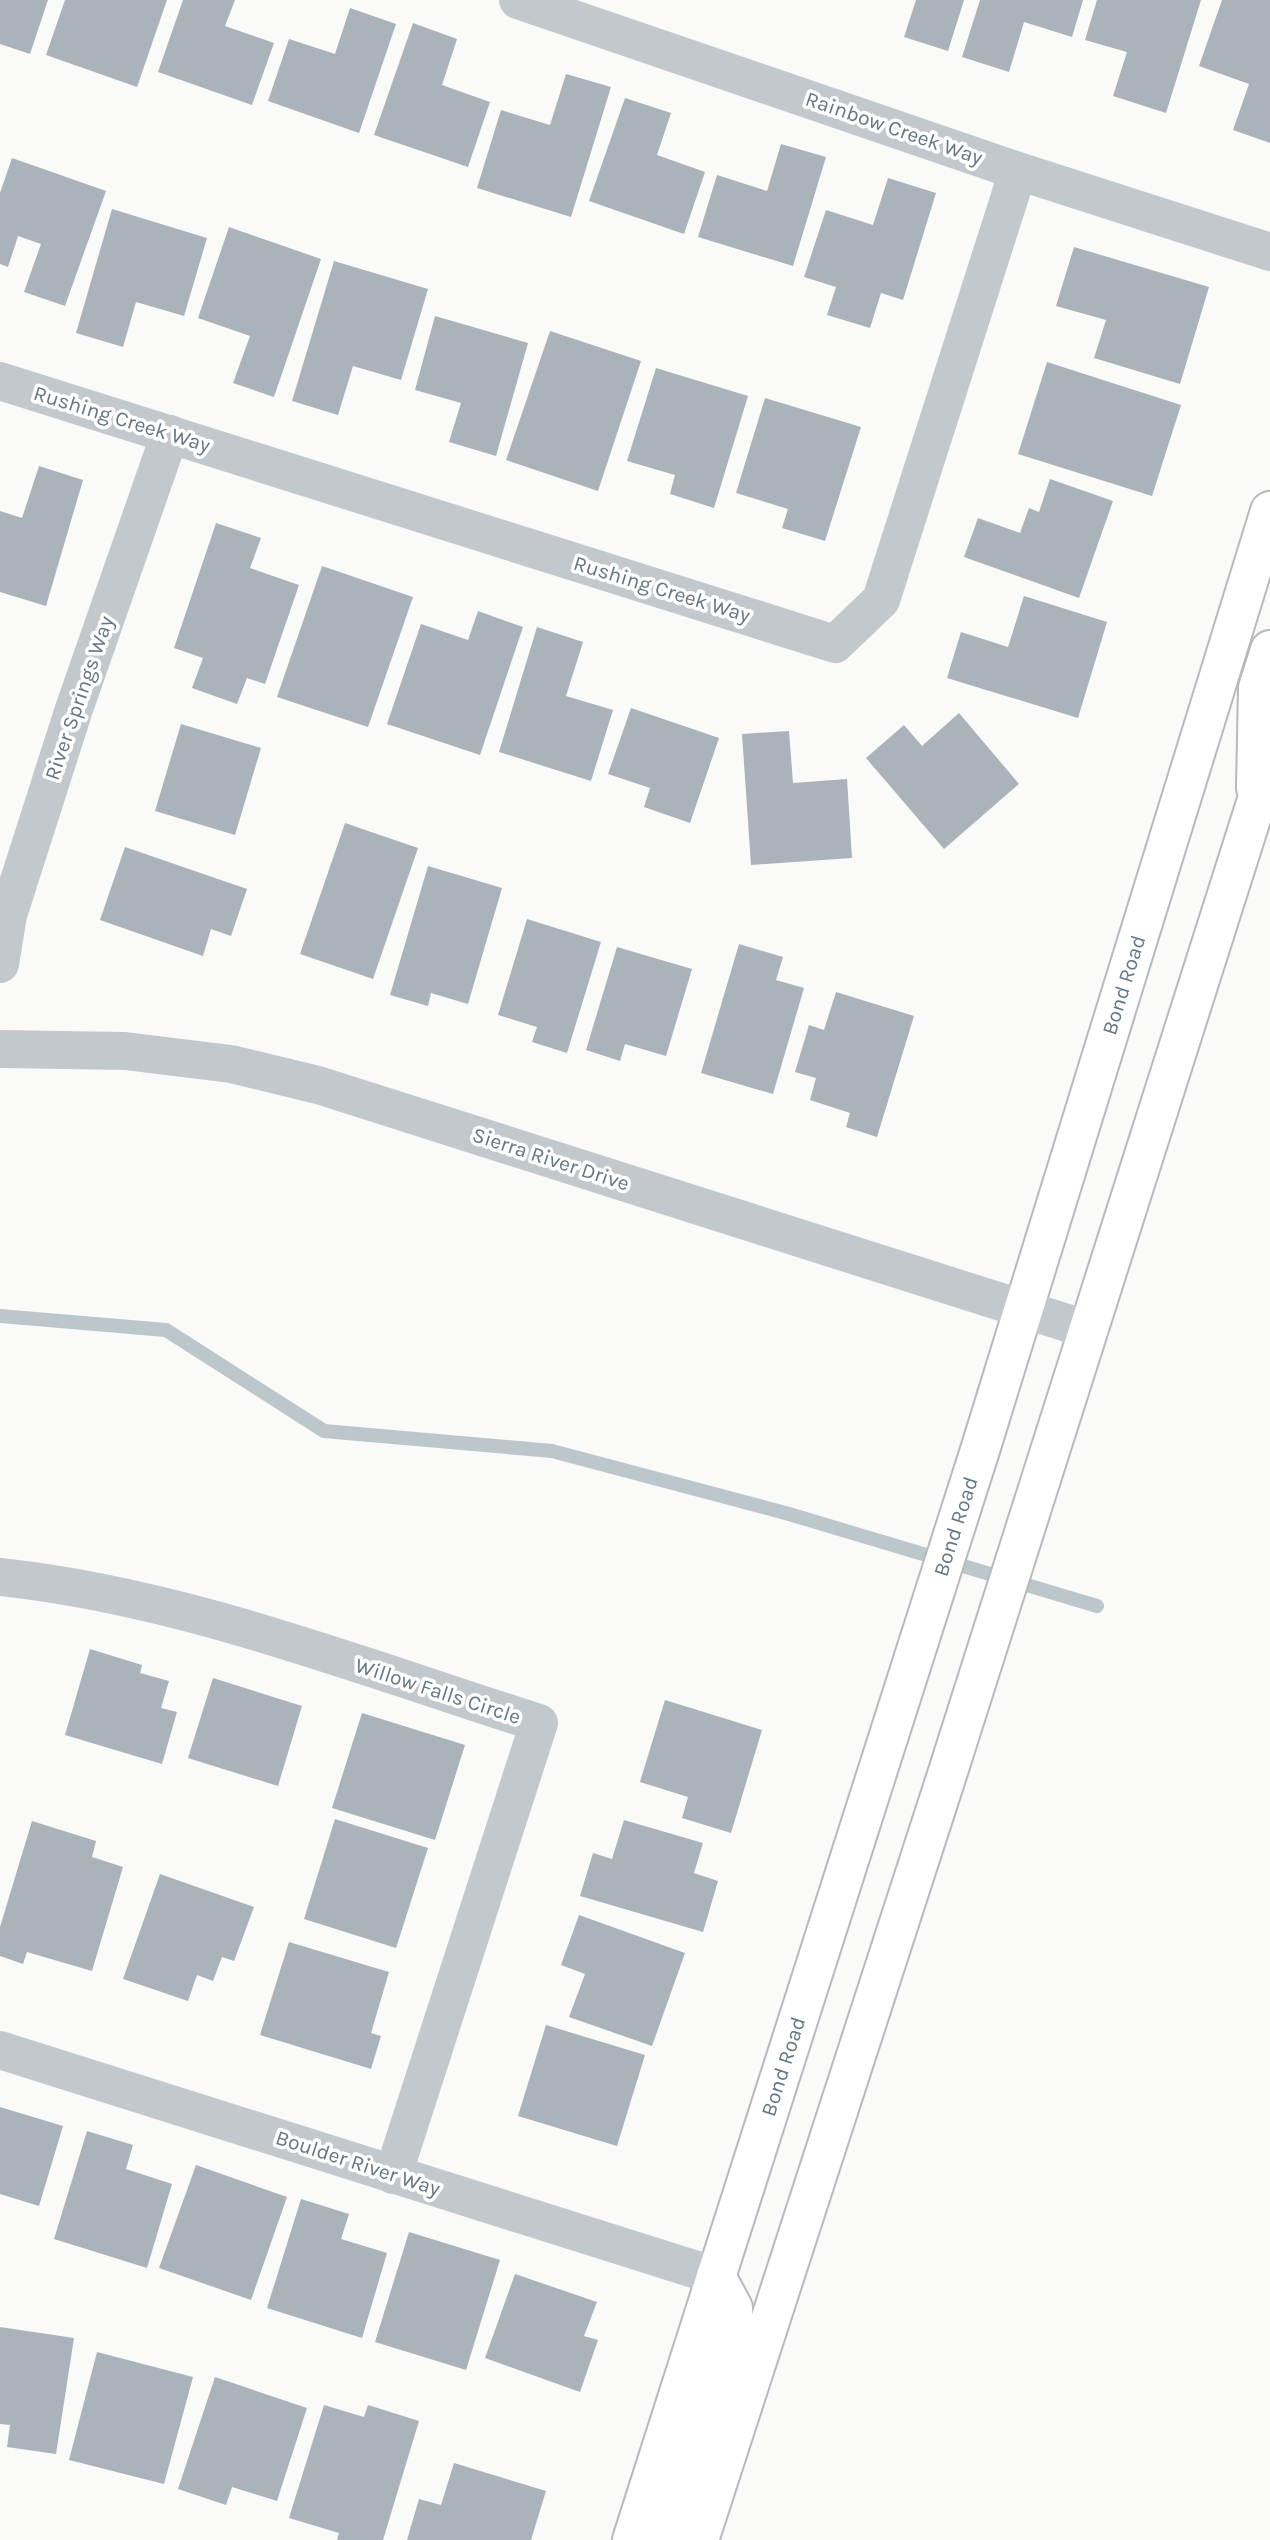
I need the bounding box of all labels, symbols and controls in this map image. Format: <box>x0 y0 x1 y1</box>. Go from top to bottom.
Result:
street label: Rainbow Creek Way <box>802 86 986 170</box>
street label: Rushing Creek Way <box>31 381 213 457</box>
street label: Rushing Creek Way <box>571 551 753 627</box>
street label: River Springs Way <box>40 613 118 783</box>
street label: Bond Road <box>1097 932 1150 1038</box>
street label: Sierra River Drive <box>470 1122 632 1196</box>
street label: Bond Road <box>929 1474 983 1579</box>
street label: Willow Falls Circle <box>352 1653 524 1729</box>
street label: Bond Road <box>756 2014 810 2119</box>
street label: Boulder River Way <box>273 2125 443 2201</box>

